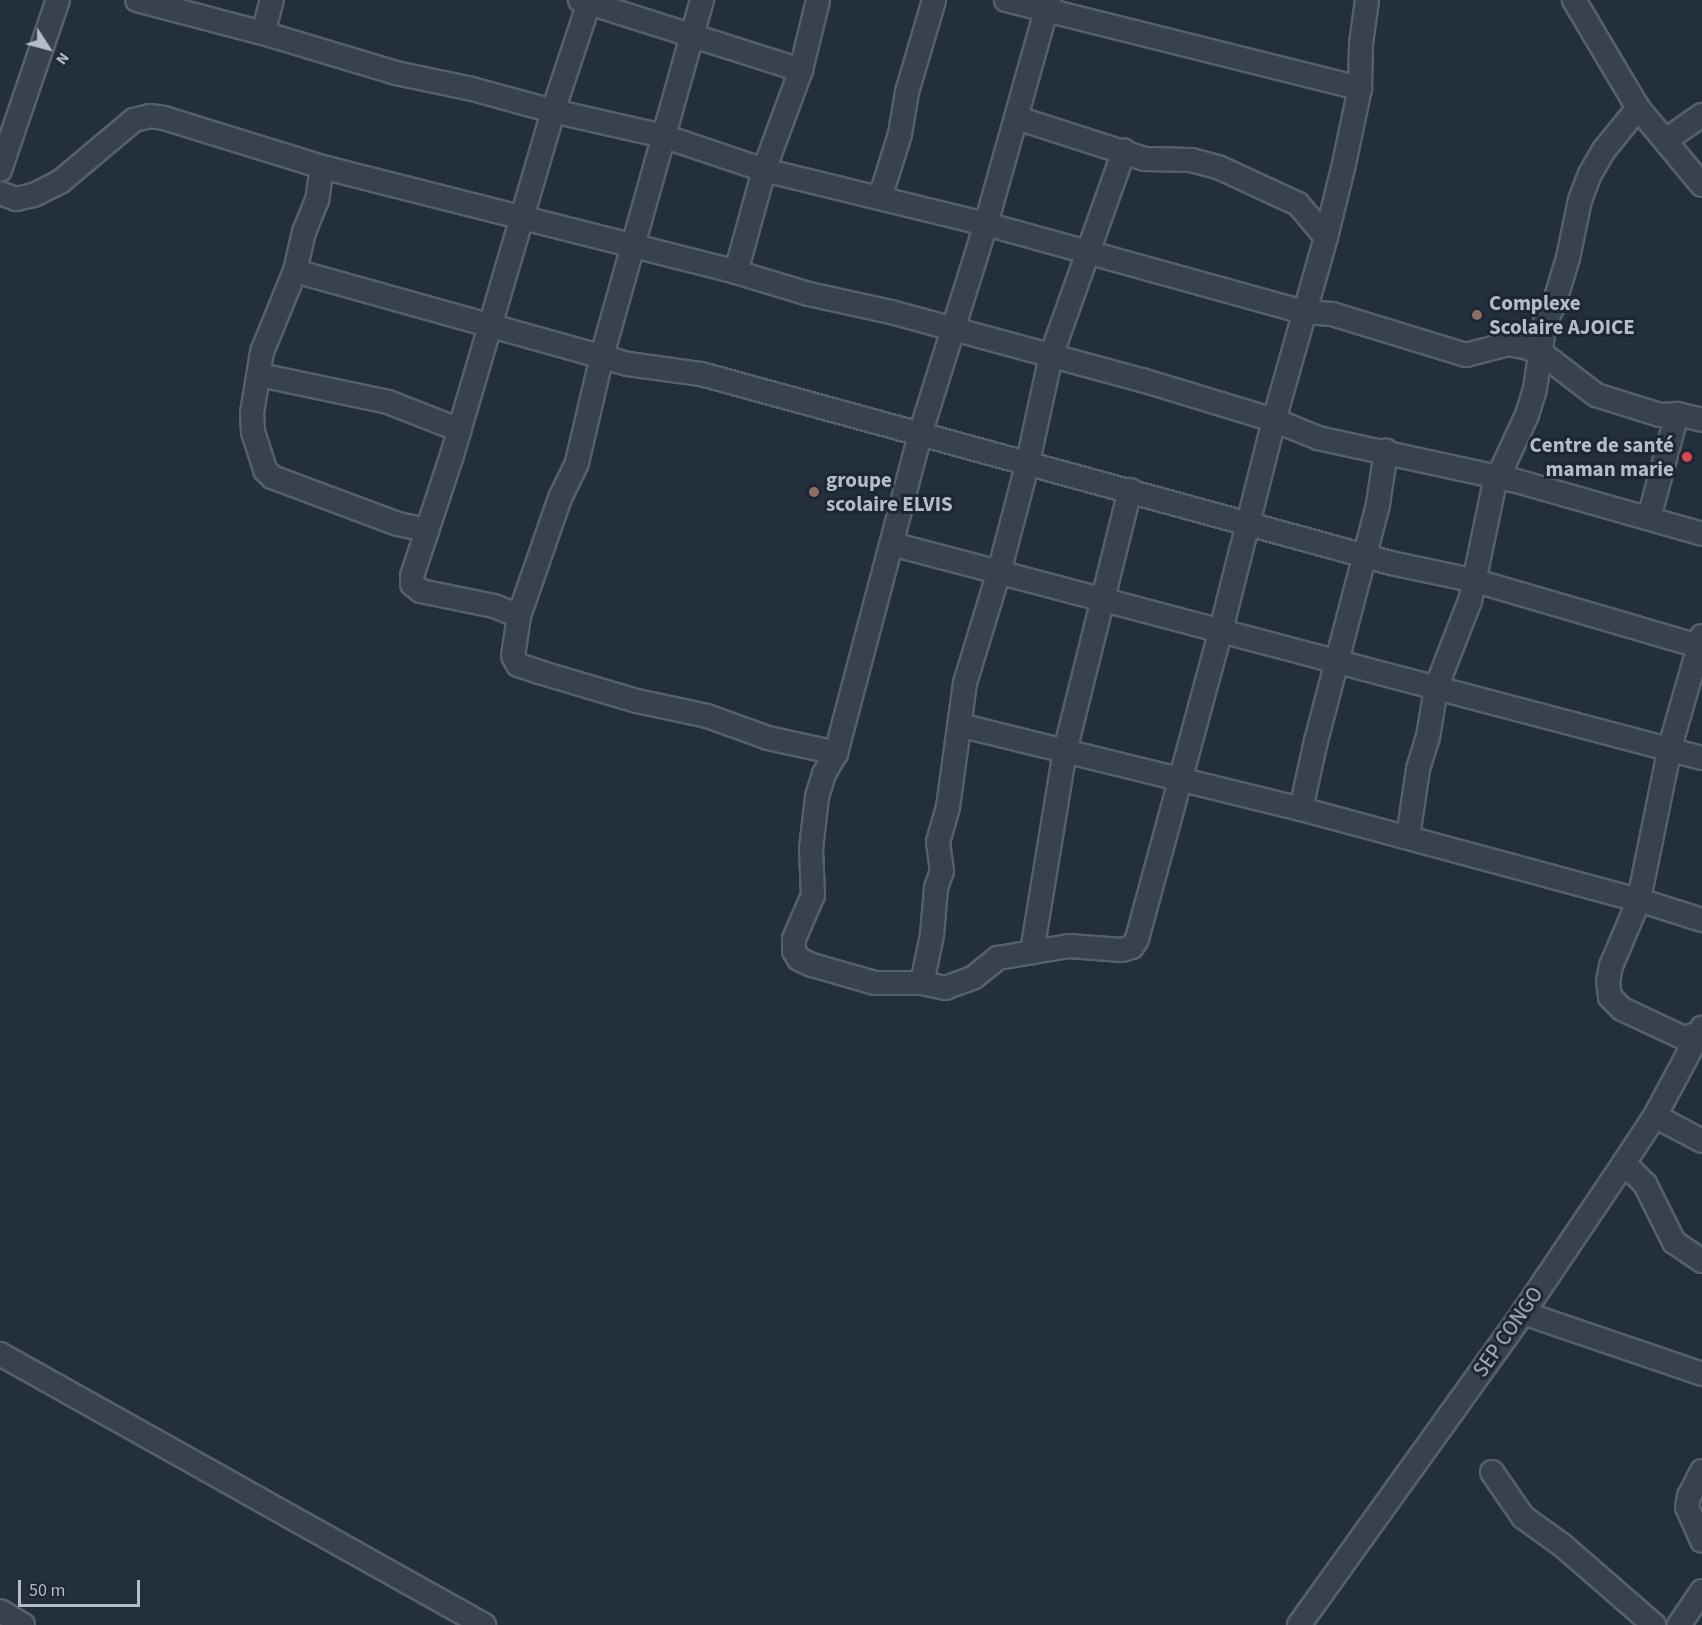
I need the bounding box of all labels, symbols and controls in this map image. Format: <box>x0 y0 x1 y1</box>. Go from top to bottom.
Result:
north arrow <box>18 18 78 78</box>
text: N <box>51 48 75 69</box>
place label: Complexe Scolaire AJOICE <box>1489 290 1635 340</box>
marker: Complexe Scolaire AJOICE <box>1470 308 1484 322</box>
place label: Centre de santé maman marie <box>1530 432 1674 482</box>
marker: Centre de santé maman marie <box>1678 448 1696 466</box>
place label: groupe scolaire ELVIS <box>826 467 953 517</box>
marker: groupe scolaire ELVIS <box>807 485 821 499</box>
street label: SEP CONGO <box>1468 1282 1548 1382</box>
scale bar <box>21 1568 142 1606</box>
text: 50 m <box>29 1578 65 1603</box>

